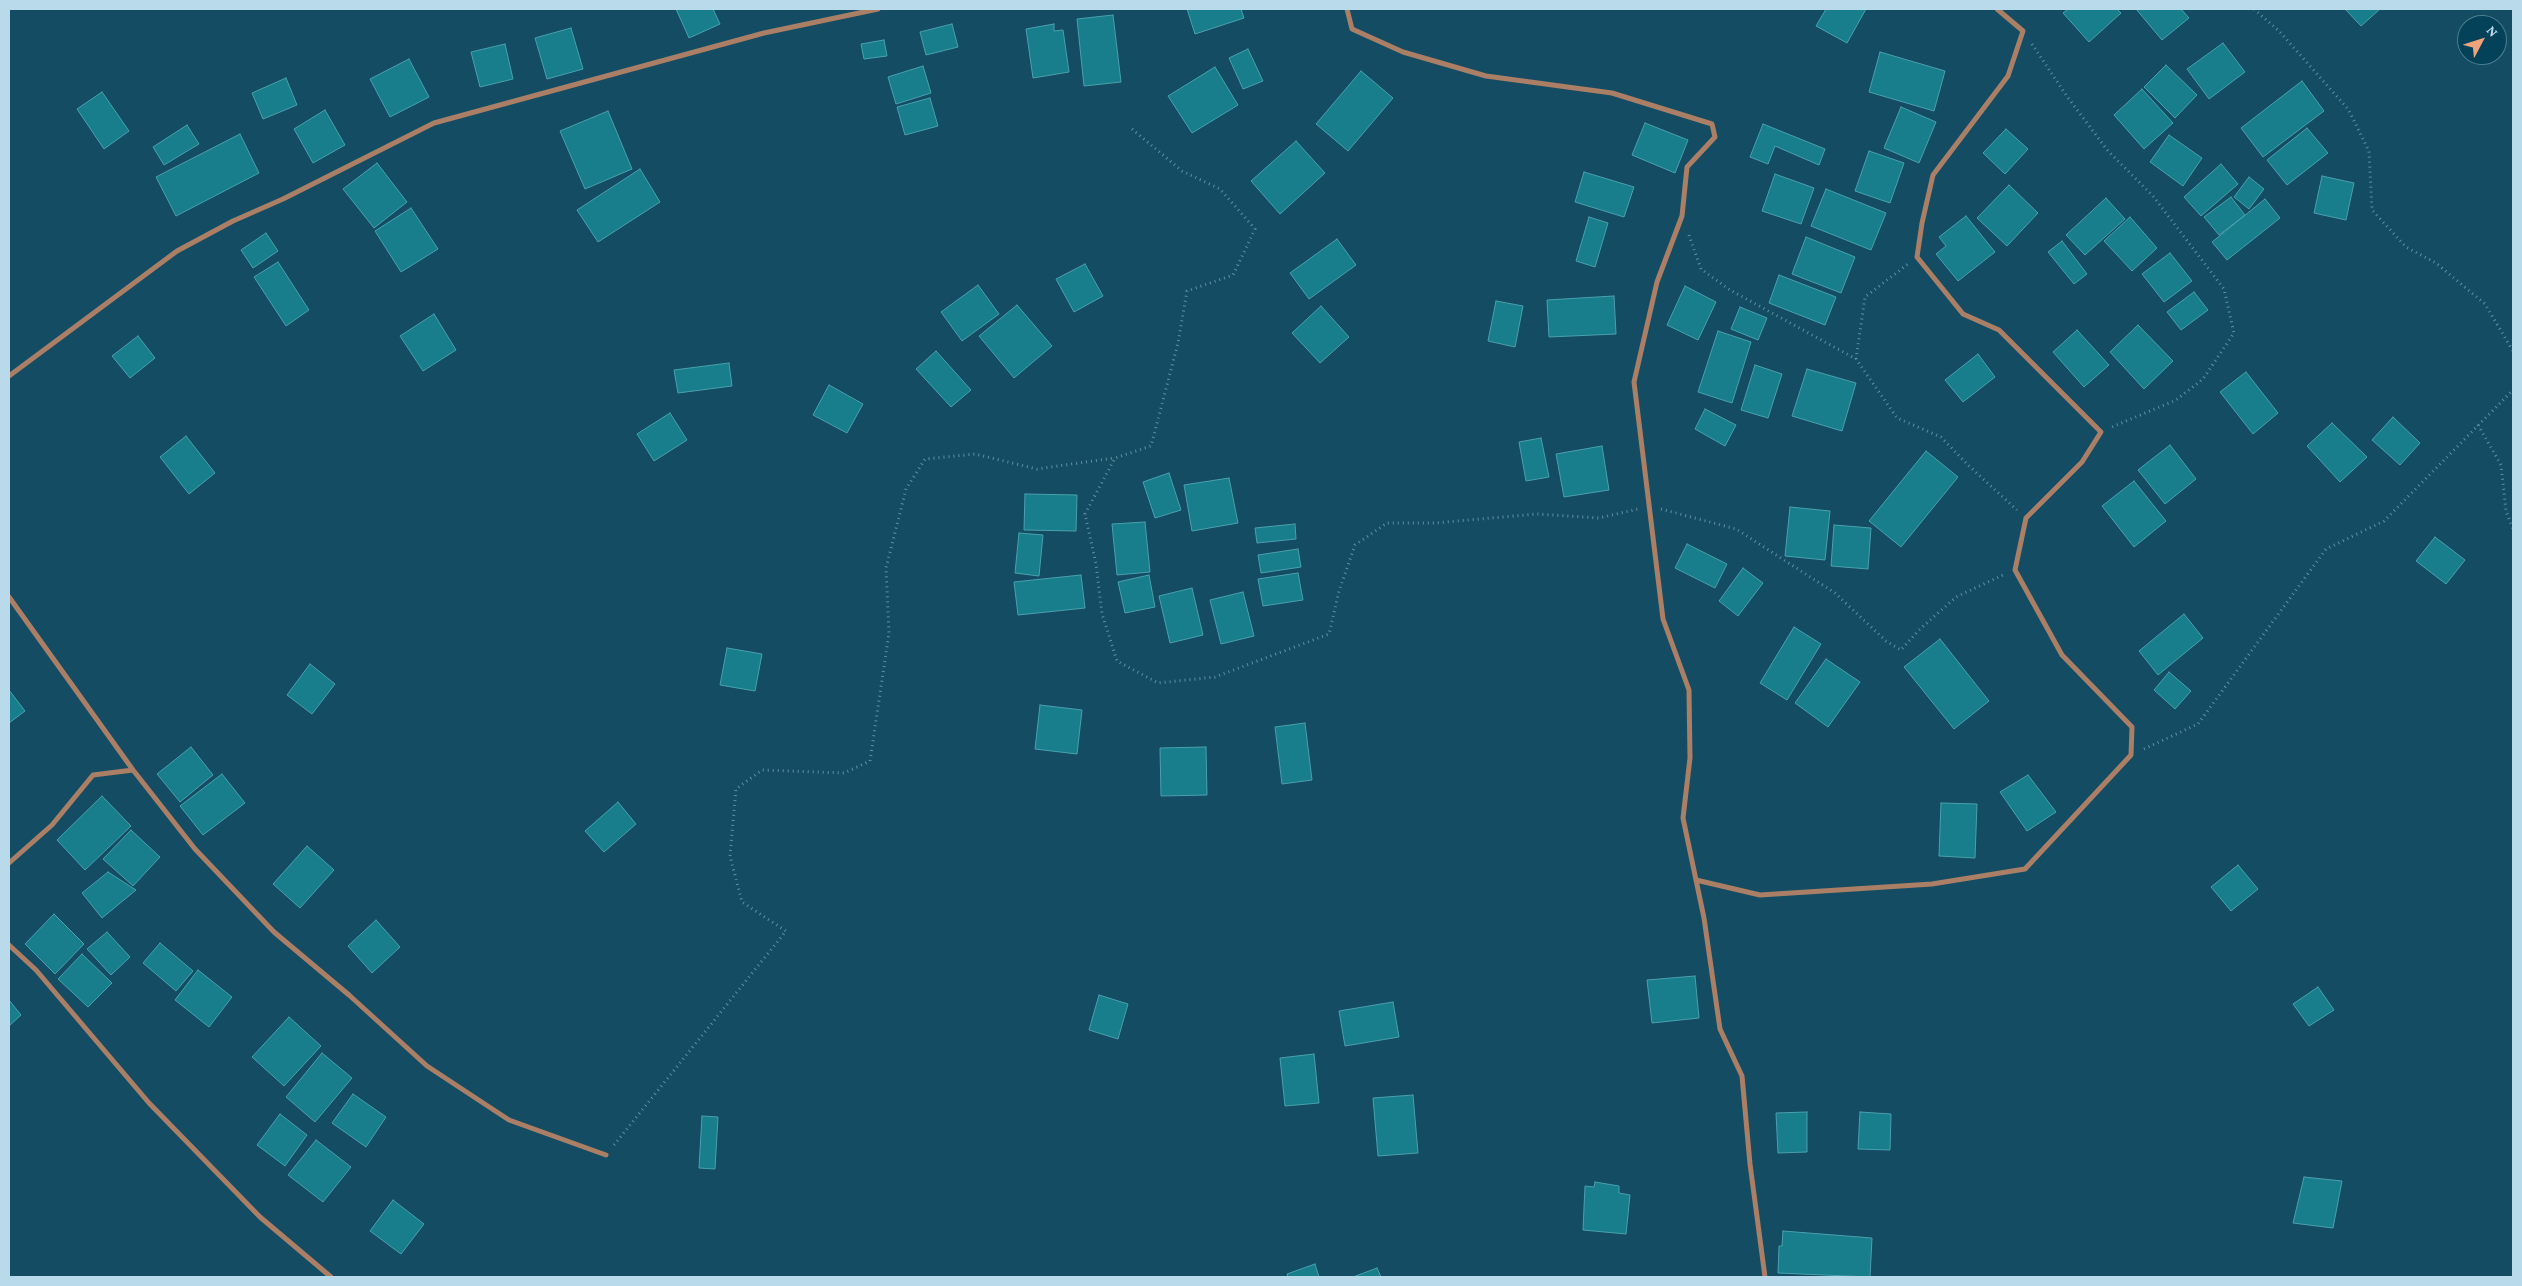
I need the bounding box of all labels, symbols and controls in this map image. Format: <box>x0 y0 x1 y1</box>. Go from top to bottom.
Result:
north arrow <box>2457 15 2507 65</box>
text: N <box>2484 22 2502 40</box>

